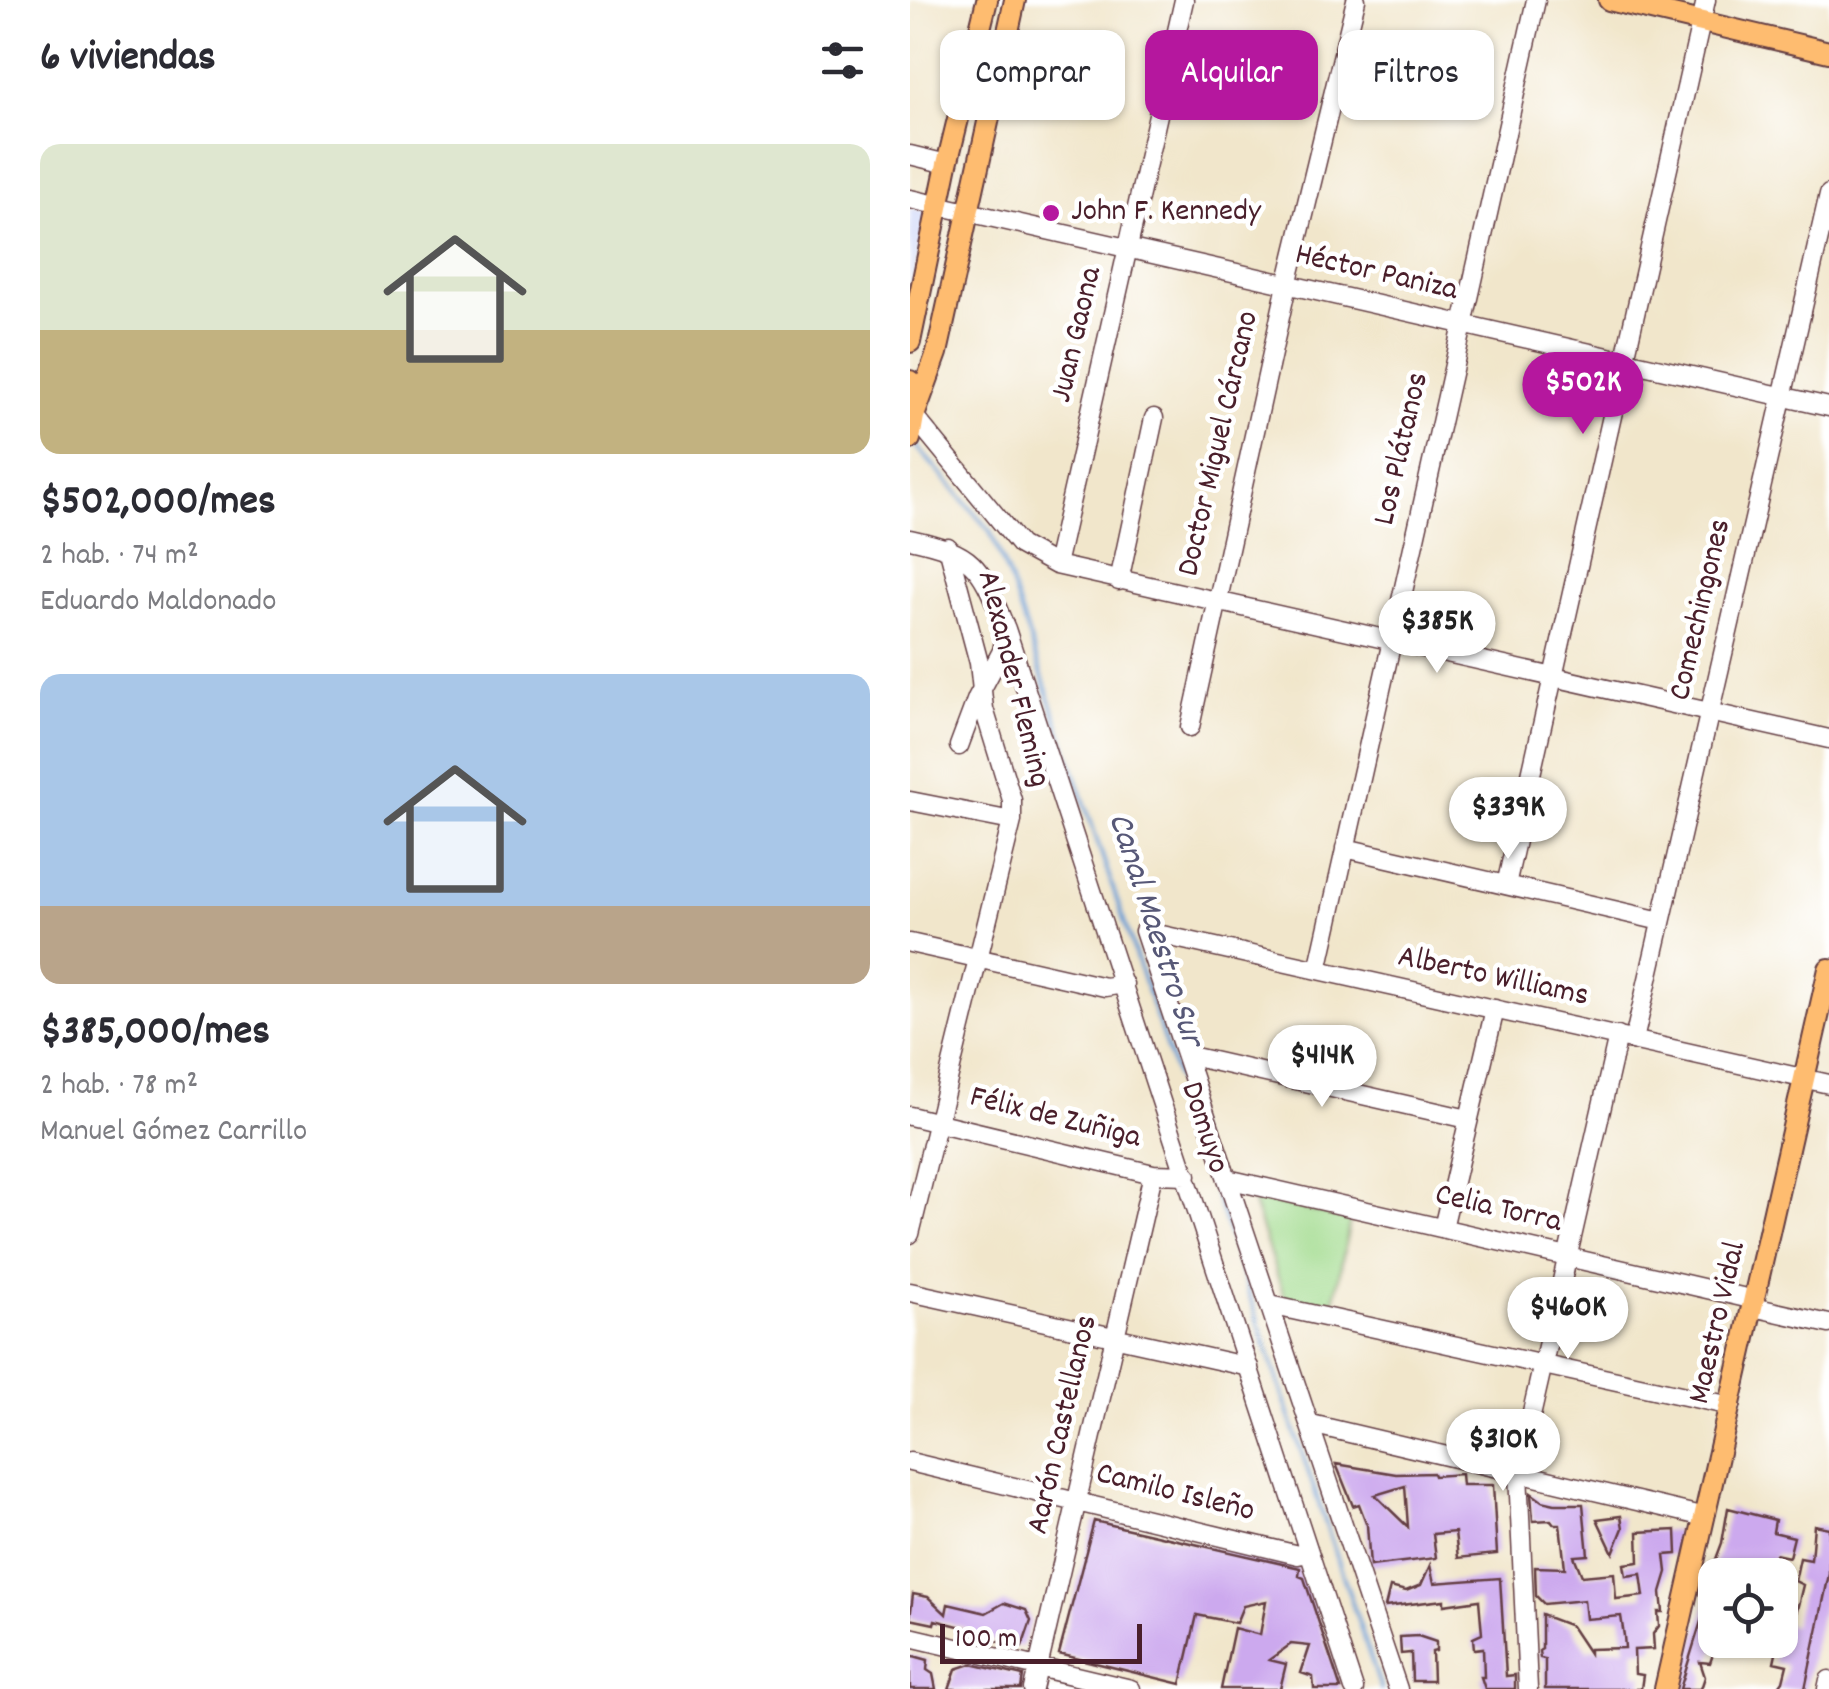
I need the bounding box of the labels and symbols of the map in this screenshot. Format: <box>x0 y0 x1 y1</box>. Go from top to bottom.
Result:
place label: John F. Kennedy <box>1071 190 1262 236</box>
marker: John F. Kennedy <box>1040 202 1062 224</box>
street label: Héctor Paniza <box>1290 233 1463 315</box>
street label: Juan Gaona <box>1040 262 1116 407</box>
street label: Doctor Miguel Cárcano <box>1167 307 1273 581</box>
pin: $502K <box>1513 352 1653 437</box>
street label: Los Plátanos <box>1363 368 1443 530</box>
street label: Comechingones <box>1659 515 1745 705</box>
street label: Alexander Fleming <box>963 566 1061 792</box>
pin: $385K <box>1367 591 1507 676</box>
pin: $339K <box>1438 777 1578 862</box>
water label: Canal Maestro Sur <box>1093 807 1217 1057</box>
street label: Alberto Williams <box>1393 935 1593 1021</box>
pin: $414K <box>1252 1025 1392 1110</box>
street label: Félix de Zuñiga <box>965 1076 1146 1163</box>
street label: Domuyo <box>1167 1076 1239 1180</box>
street label: Celia Torra <box>1430 1173 1567 1247</box>
street label: Maestro Vidal <box>1678 1237 1760 1409</box>
pin: $460K <box>1498 1277 1638 1362</box>
street label: Aarón Castellanos <box>1016 1311 1112 1539</box>
pin: $310K <box>1433 1409 1573 1494</box>
street label: Camilo Isleño <box>1091 1452 1259 1536</box>
scale bar <box>940 1619 1142 1664</box>

